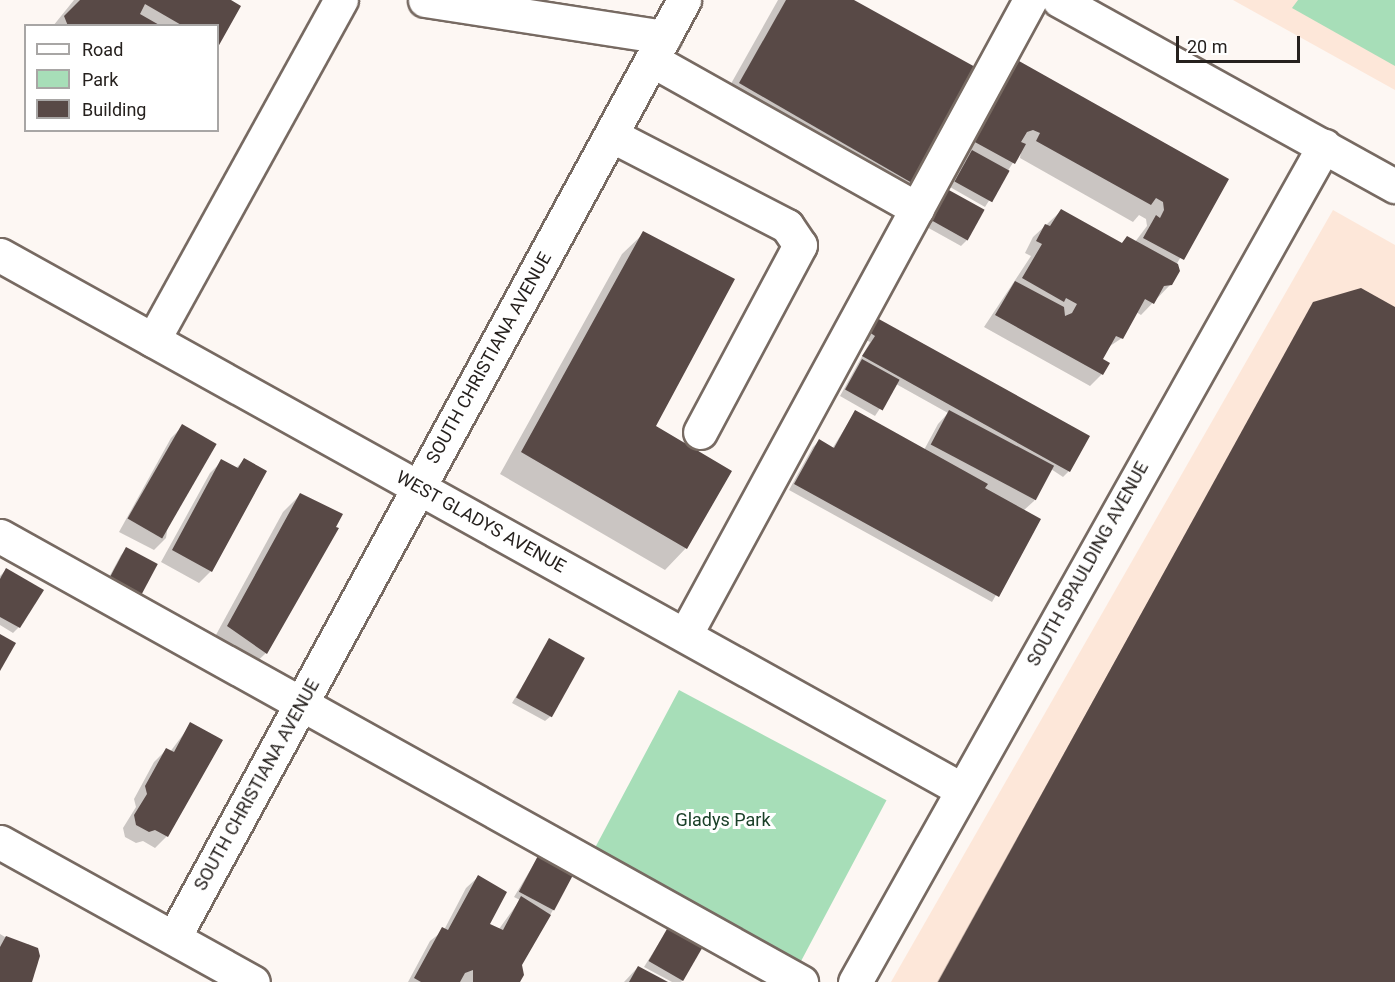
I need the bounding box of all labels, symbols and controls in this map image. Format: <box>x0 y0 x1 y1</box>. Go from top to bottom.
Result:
legend <box>24 24 219 132</box>
scale bar <box>1179 24 1304 62</box>
text: 20 m <box>1187 36 1227 57</box>
text: Road <box>82 39 123 60</box>
text: Park <box>82 69 118 90</box>
text: Building <box>82 99 146 120</box>
street label: SOUTH CHRISTIANA AVENUE <box>422 249 556 467</box>
street label: SOUTH SPAULDING AVENUE <box>1023 458 1153 670</box>
street label: WEST GLADYS AVENUE <box>392 466 570 578</box>
street label: SOUTH CHRISTIANA AVENUE <box>190 676 324 894</box>
park label: Gladys Park <box>675 809 771 831</box>

